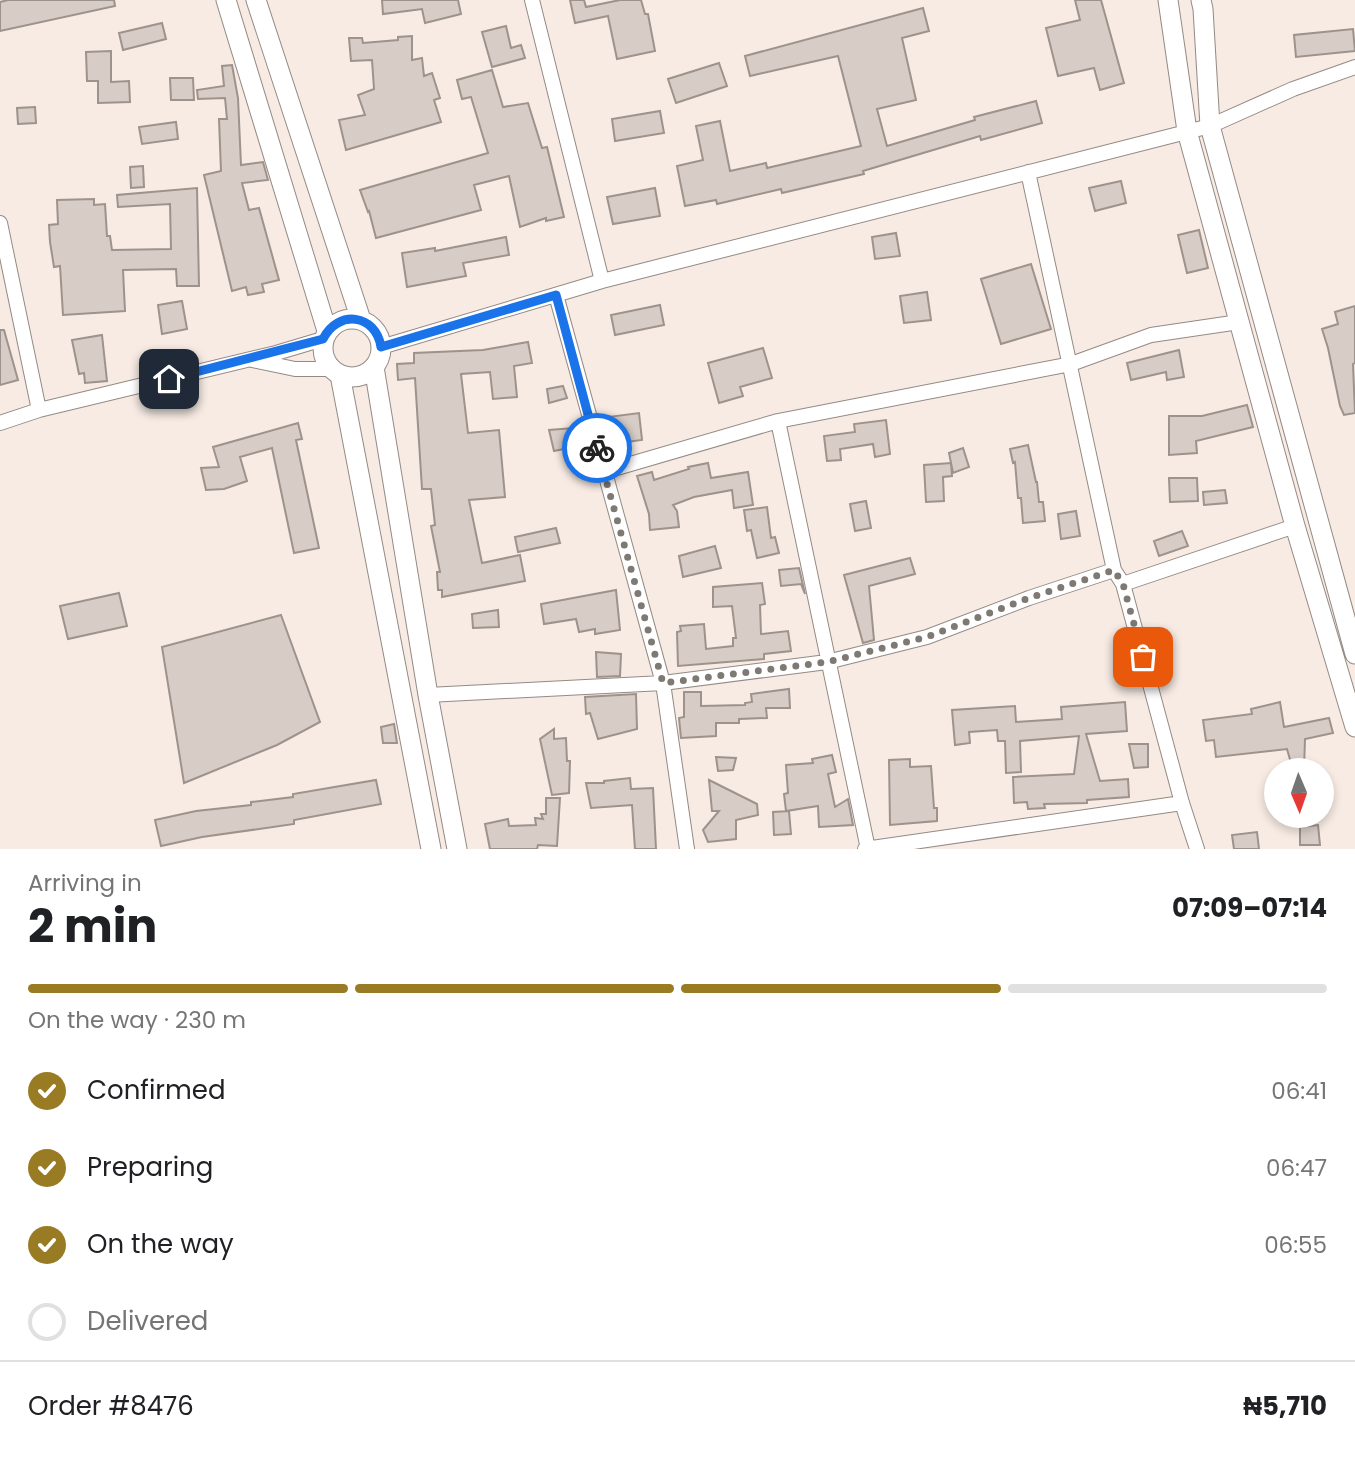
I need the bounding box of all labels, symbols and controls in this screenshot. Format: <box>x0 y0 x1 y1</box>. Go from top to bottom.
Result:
pin <box>139 349 199 409</box>
icon: home <box>150 360 188 398</box>
courier <box>562 413 632 483</box>
icon: bike <box>578 429 616 467</box>
pin <box>1113 627 1173 687</box>
icon: bag <box>1124 638 1162 676</box>
north arrow <box>1264 758 1334 828</box>
map controls <box>1264 758 1334 828</box>
text: Arriving in <box>28 867 142 899</box>
text: 07:09–07:14 <box>1172 890 1327 926</box>
text: 2 min <box>28 894 157 958</box>
text: On the way · 230 m <box>28 1004 246 1036</box>
icon: check <box>28 1072 66 1110</box>
text: Confirmed <box>87 1072 225 1108</box>
text: 06:41 <box>1271 1075 1327 1107</box>
icon: check <box>28 1149 66 1187</box>
text: Preparing <box>87 1149 213 1185</box>
text: 06:47 <box>1266 1152 1327 1184</box>
icon: check <box>28 1226 66 1264</box>
text: On the way <box>87 1226 234 1262</box>
text: 06:55 <box>1264 1229 1327 1261</box>
text: Delivered <box>87 1303 208 1339</box>
text: Order #8476 <box>28 1388 194 1424</box>
text: ₦5,710 <box>1243 1388 1327 1424</box>

